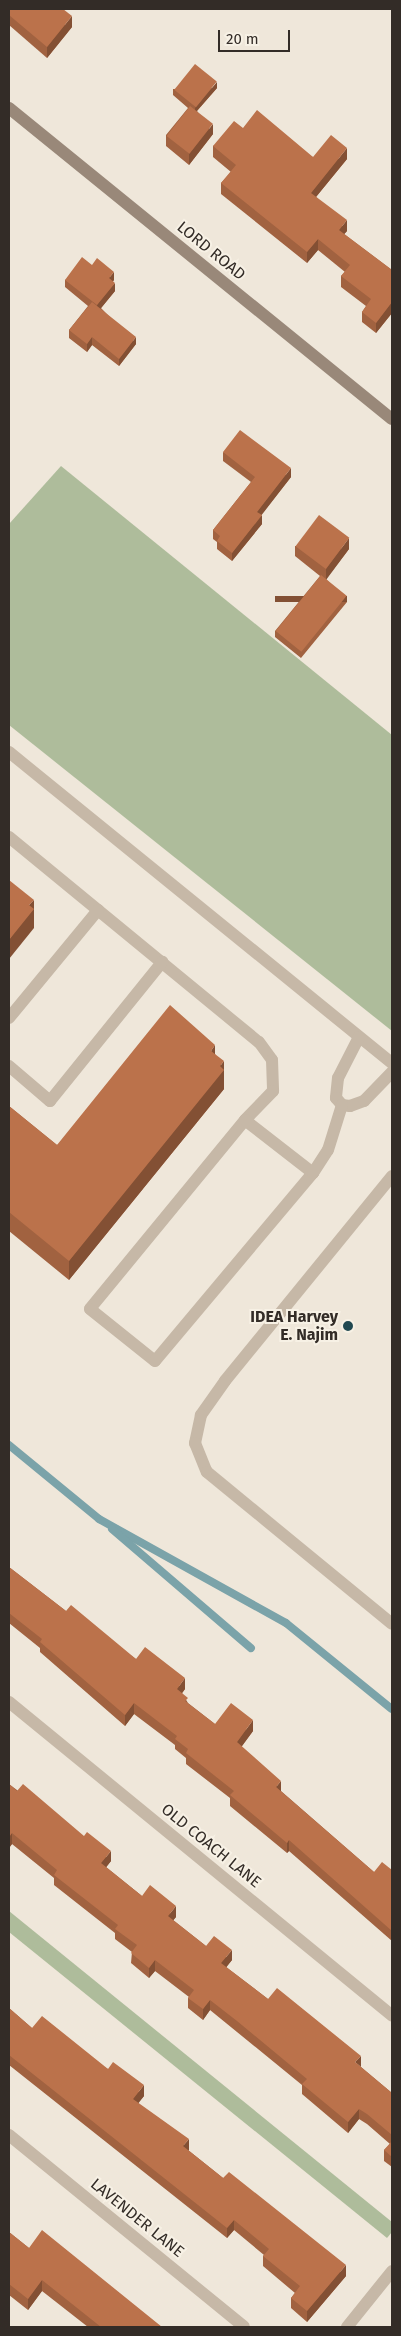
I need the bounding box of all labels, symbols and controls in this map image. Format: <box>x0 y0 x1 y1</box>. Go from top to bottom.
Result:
scale bar <box>221 20 294 52</box>
text: 20 m <box>226 30 259 48</box>
street label: LORD ROAD <box>173 218 249 284</box>
place label: IDEA Harvey E. Najim <box>250 1307 338 1345</box>
marker: IDEA Harvey E. Najim <box>342 1320 354 1332</box>
street label: OLD COACH LANE <box>157 1800 265 1892</box>
street label: LAVENDER LANE <box>86 2174 188 2262</box>

